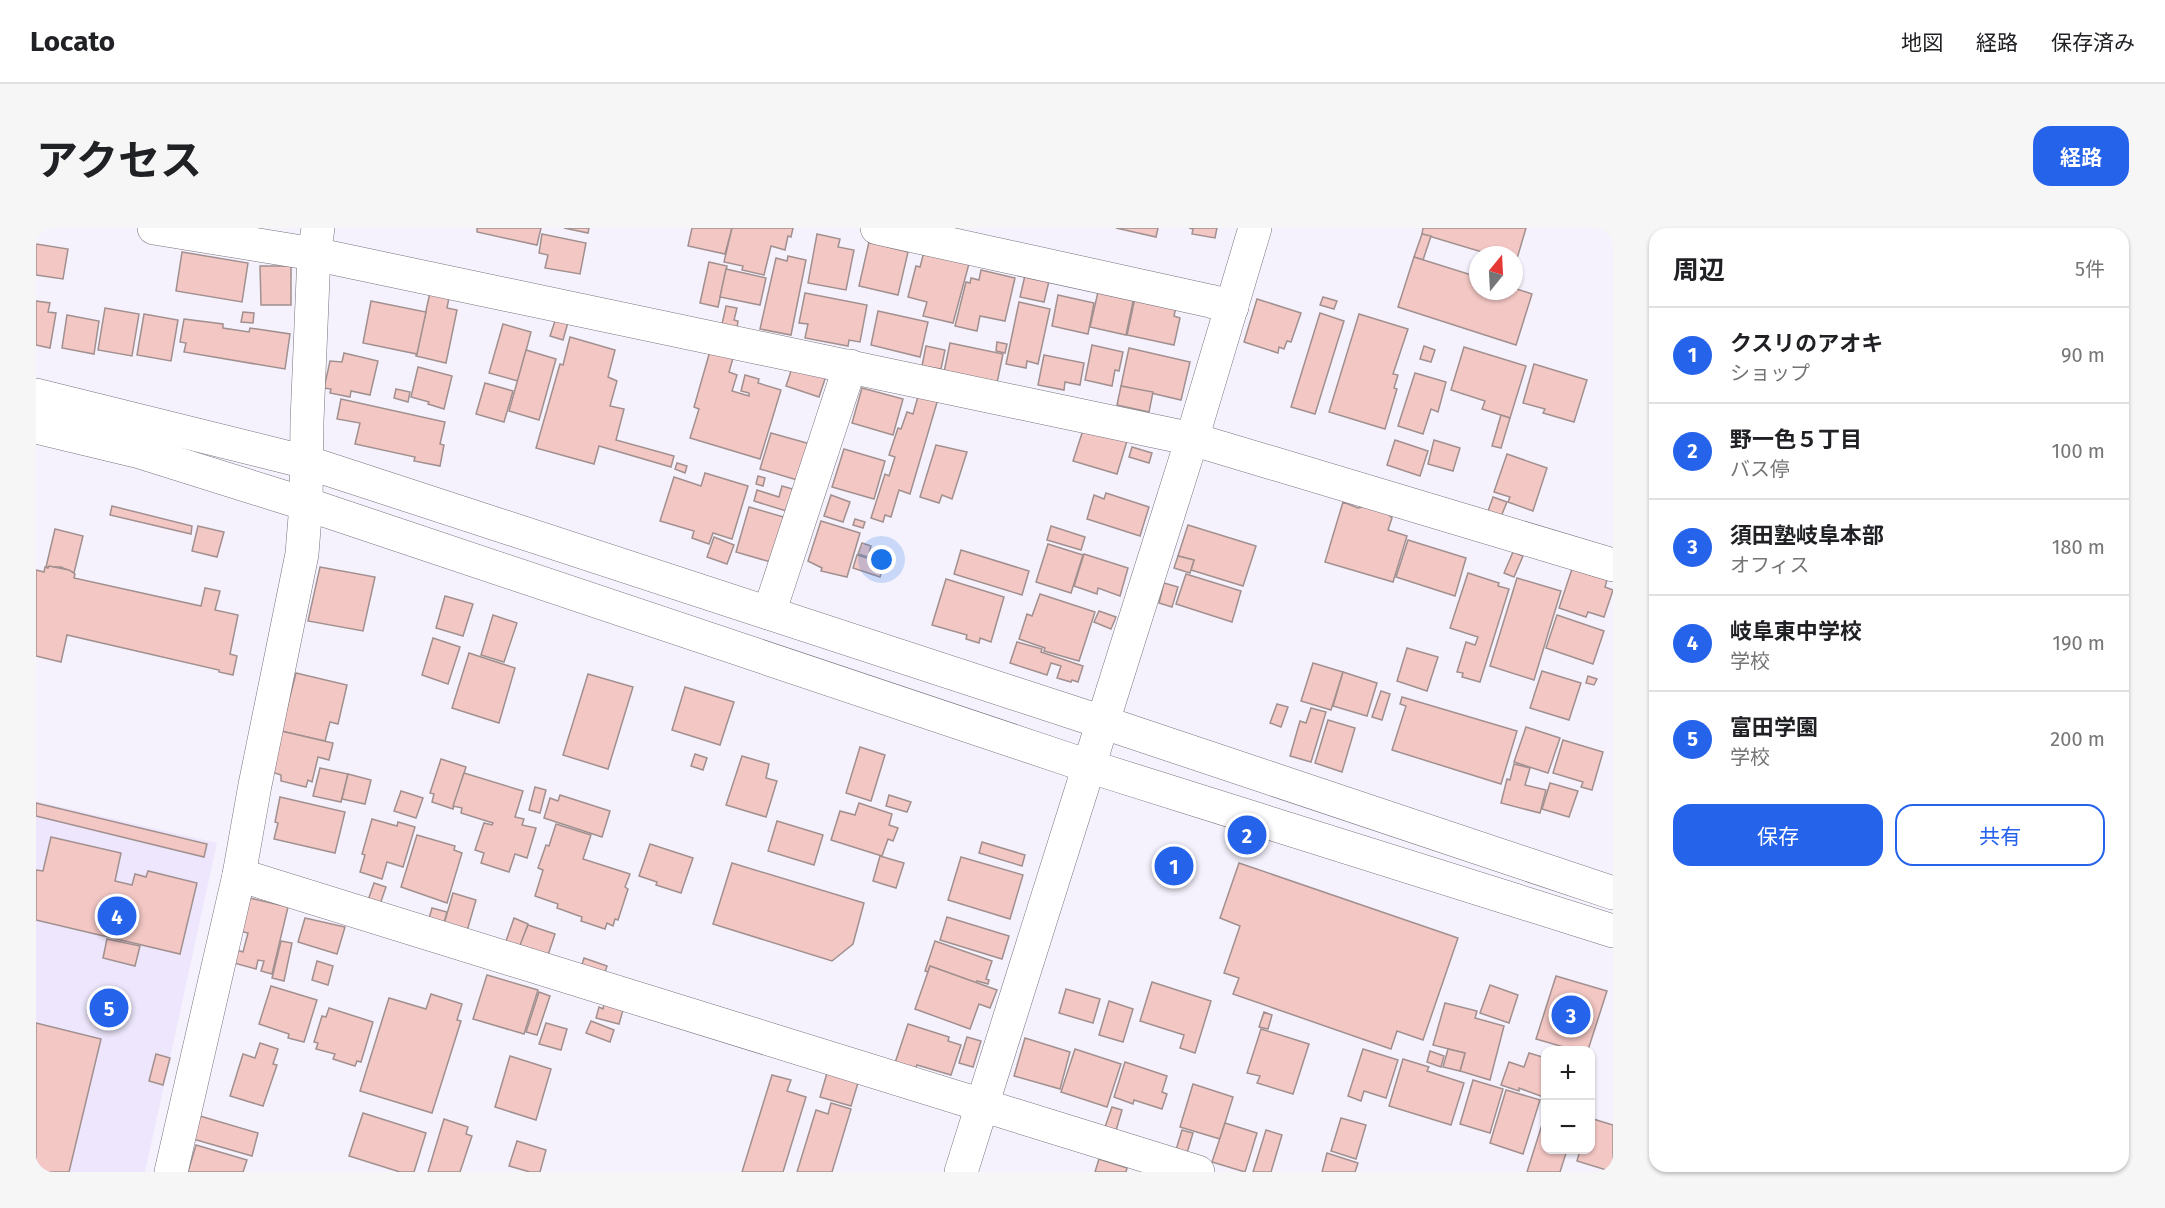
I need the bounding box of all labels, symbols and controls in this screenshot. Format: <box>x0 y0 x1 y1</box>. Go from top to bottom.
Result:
text: Locato <box>30 25 115 58</box>
text: 地図 <box>1901 30 1943 56</box>
text: 経路 <box>1976 30 2018 56</box>
text: 保存済み <box>2051 30 2135 56</box>
button: 経路 <box>2033 126 2129 186</box>
text: アクセス <box>36 136 202 186</box>
north arrow <box>1469 246 1523 300</box>
text: 周辺 <box>1673 255 1725 286</box>
text: 5件 <box>2075 257 2105 281</box>
text: クスリのアオキ <box>1730 330 1883 357</box>
text: 1 <box>1688 343 1697 367</box>
text: 90 m <box>2061 343 2105 367</box>
text: ショップ <box>1730 361 1810 385</box>
text: 野一色５丁目 <box>1730 426 1862 453</box>
text: 2 <box>1687 439 1698 463</box>
text: 100 m <box>2052 439 2105 463</box>
text: バス停 <box>1730 457 1790 481</box>
text: 須田塾岐阜本部 <box>1730 522 1884 549</box>
text: 3 <box>1687 535 1698 559</box>
text: 180 m <box>2052 535 2105 559</box>
your location <box>867 545 896 574</box>
text: オフィス <box>1730 553 1810 577</box>
text: 岐阜東中学校 <box>1730 618 1862 645</box>
text: 4 <box>1687 631 1698 655</box>
text: 190 m <box>2052 631 2105 655</box>
text: 学校 <box>1730 649 1770 673</box>
text: 富田学園 <box>1730 714 1818 741</box>
text: 5 <box>1687 727 1698 751</box>
text: 200 m <box>2050 727 2105 751</box>
text: 学校 <box>1730 745 1770 769</box>
button: 保存 <box>1673 804 1883 866</box>
button: 共有 <box>1895 804 2105 866</box>
pin: 2 <box>1228 812 1266 858</box>
pin: 1 <box>1154 844 1194 888</box>
pin: 4 <box>98 894 136 938</box>
pin: 5 <box>90 986 128 1030</box>
pin: 3 <box>1552 992 1591 1038</box>
map controls <box>1541 1046 1595 1154</box>
button: + <box>1541 1046 1595 1100</box>
button: − <box>1541 1100 1595 1154</box>

